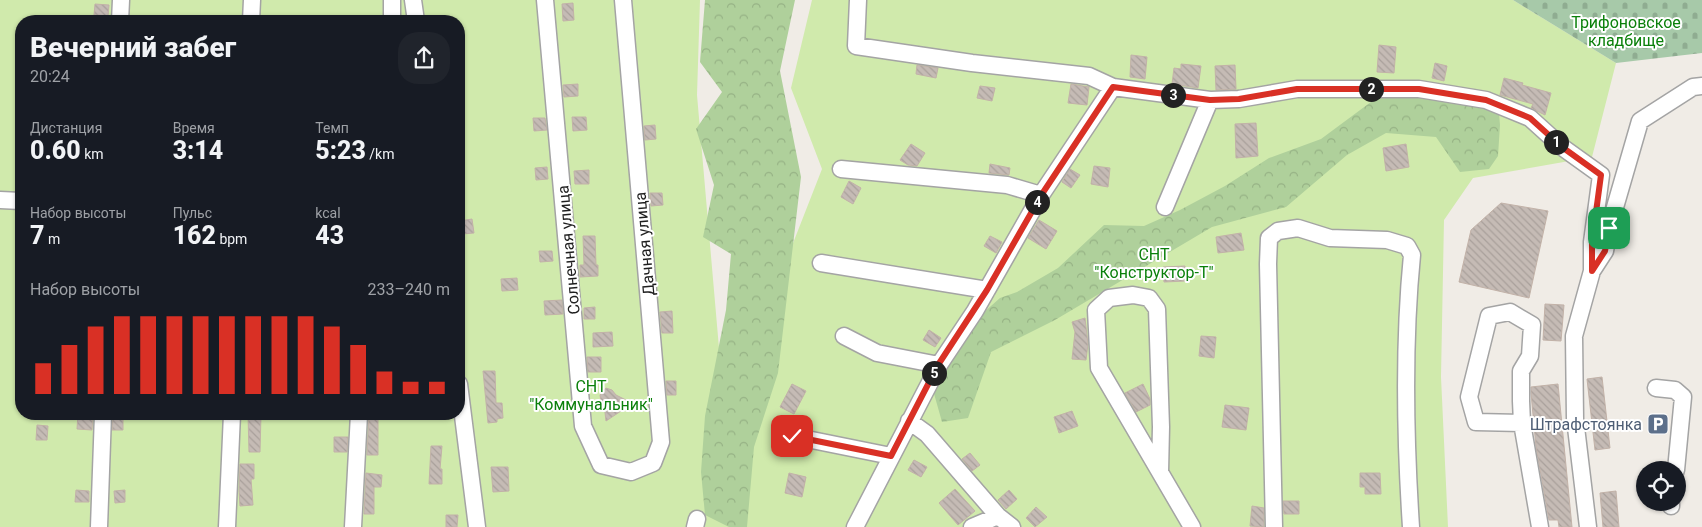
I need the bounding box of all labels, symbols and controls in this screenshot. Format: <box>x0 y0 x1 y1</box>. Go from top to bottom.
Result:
park label: Трифоновское кладбище <box>1571 13 1681 50</box>
text: Вечерний забег <box>30 31 236 64</box>
button: share <box>398 32 450 84</box>
text: 20:24 <box>30 67 70 86</box>
pin: 2 <box>1358 76 1384 102</box>
text: 2 <box>1367 81 1376 97</box>
pin: 3 <box>1160 82 1186 108</box>
text: 3 <box>1169 87 1178 103</box>
text: Дистанция <box>30 120 102 136</box>
text: Время <box>173 120 215 136</box>
text: Темп <box>315 120 349 136</box>
pin: 1 <box>1544 130 1568 154</box>
text: 1 <box>1552 134 1561 150</box>
text: 0.60 <box>30 136 81 165</box>
text: 3:14 <box>173 136 223 165</box>
text: 5:23 <box>315 136 366 165</box>
text: km <box>81 146 104 162</box>
text: /km <box>366 146 394 162</box>
street label: Солнечная улица <box>553 185 584 315</box>
pin: 4 <box>1024 190 1050 214</box>
street label: Дачная улица <box>631 191 658 297</box>
text: 4 <box>1033 194 1042 210</box>
text: Набор высоты <box>30 205 126 221</box>
text: Пульс <box>173 205 212 221</box>
text: kcal <box>315 205 341 221</box>
pin <box>1588 207 1630 249</box>
icon: arrive <box>1595 214 1623 242</box>
text: 7 <box>30 221 44 250</box>
text: 162 <box>173 221 216 250</box>
text: 43 <box>315 221 344 250</box>
text: m <box>44 231 60 247</box>
text: bpm <box>216 231 247 247</box>
park label: СНТ "Конструктор-Т" <box>1094 245 1214 282</box>
text: Набор высоты <box>30 280 140 299</box>
text: 233–240 m <box>368 280 450 299</box>
pin: 5 <box>922 360 946 386</box>
text: 5 <box>930 365 939 381</box>
park label: СНТ "Коммунальник" <box>529 377 653 414</box>
parking icon: Штрафстоянка <box>1646 412 1670 436</box>
pin <box>771 415 813 457</box>
place label: Штрафстоянка <box>1530 415 1642 434</box>
icon: check <box>778 422 806 450</box>
map controls <box>1636 461 1686 511</box>
button: locate <box>1636 461 1686 511</box>

